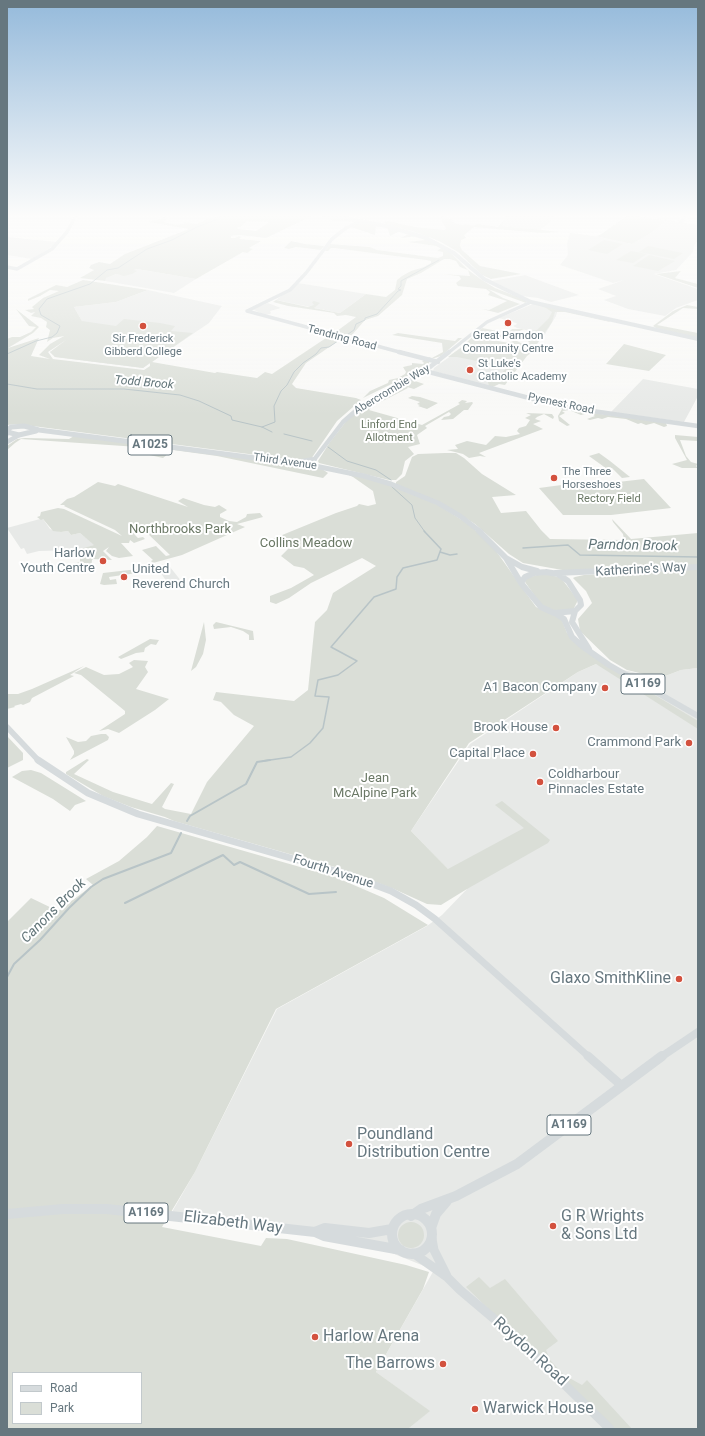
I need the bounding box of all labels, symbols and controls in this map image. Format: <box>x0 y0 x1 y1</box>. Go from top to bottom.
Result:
marker: Great Parndon Community Centre <box>503 318 513 328</box>
marker: Sir Frederick Gibberd College <box>138 321 148 331</box>
street label: Tendring Road <box>306 322 378 354</box>
place label: Great Parndon Community Centre <box>462 329 554 355</box>
place label: Sir Frederick Gibberd College <box>104 332 182 358</box>
place label: St Luke's Catholic Academy <box>478 357 567 383</box>
street label: Abercrombie Way <box>352 362 432 418</box>
marker: St Luke's Catholic Academy <box>465 365 475 375</box>
water label: Todd Brook <box>114 373 174 393</box>
street label: Pyenest Road <box>527 391 595 417</box>
park label: Linford End Allotment <box>361 418 417 444</box>
road number: A1025 <box>128 435 172 455</box>
street label: Third Avenue <box>252 451 318 473</box>
place label: The Three Horseshoes <box>562 465 621 491</box>
marker: The Three Horseshoes <box>549 473 559 483</box>
park label: Rectory Field <box>577 492 641 506</box>
park label: Northbrooks Park <box>129 522 231 538</box>
park label: Collins Meadow <box>260 536 352 552</box>
water label: Parndon Brook <box>588 537 678 555</box>
place label: Harlow Youth Centre <box>20 546 95 577</box>
marker: Harlow Youth Centre <box>98 556 108 566</box>
street label: Katherine's Way <box>595 560 687 580</box>
place label: United Reverend Church <box>132 562 230 593</box>
marker: United Reverend Church <box>119 572 129 582</box>
road number: A1169 <box>621 674 665 694</box>
place label: A1 Bacon Company <box>483 680 597 696</box>
marker: A1 Bacon Company <box>600 683 610 693</box>
place label: Brook House <box>474 720 548 736</box>
marker: Brook House <box>551 723 561 733</box>
place label: Crammond Park <box>587 735 681 751</box>
marker: Crammond Park <box>684 738 694 748</box>
place label: Capital Place <box>449 746 525 762</box>
marker: Capital Place <box>528 749 538 759</box>
place label: Coldharbour Pinnacles Estate <box>548 767 644 798</box>
park label: Jean McAlpine Park <box>333 771 417 802</box>
marker: Coldharbour Pinnacles Estate <box>535 777 545 787</box>
street label: Fourth Avenue <box>291 852 375 892</box>
water label: Canons Brook <box>18 875 90 947</box>
place label: Glaxo SmithKline <box>550 969 671 989</box>
marker: Glaxo SmithKline <box>674 974 684 984</box>
road number: A1169 <box>547 1115 591 1135</box>
place label: Poundland Distribution Centre <box>357 1125 490 1163</box>
marker: Poundland Distribution Centre <box>344 1139 354 1149</box>
road number: A1169 <box>124 1203 168 1223</box>
street label: Elizabeth Way <box>183 1207 283 1239</box>
place label: G R Wrights & Sons Ltd <box>561 1207 644 1245</box>
marker: G R Wrights & Sons Ltd <box>548 1221 558 1231</box>
street label: Roydon Road <box>489 1313 571 1391</box>
place label: Harlow Arena <box>323 1327 419 1347</box>
marker: Harlow Arena <box>310 1332 320 1342</box>
place label: The Barrows <box>345 1354 435 1374</box>
marker: The Barrows <box>438 1359 448 1369</box>
legend <box>12 1372 142 1424</box>
text: Road <box>50 1381 78 1395</box>
place label: Warwick House <box>483 1399 594 1419</box>
text: Park <box>50 1401 74 1415</box>
marker: Warwick House <box>470 1404 480 1414</box>

